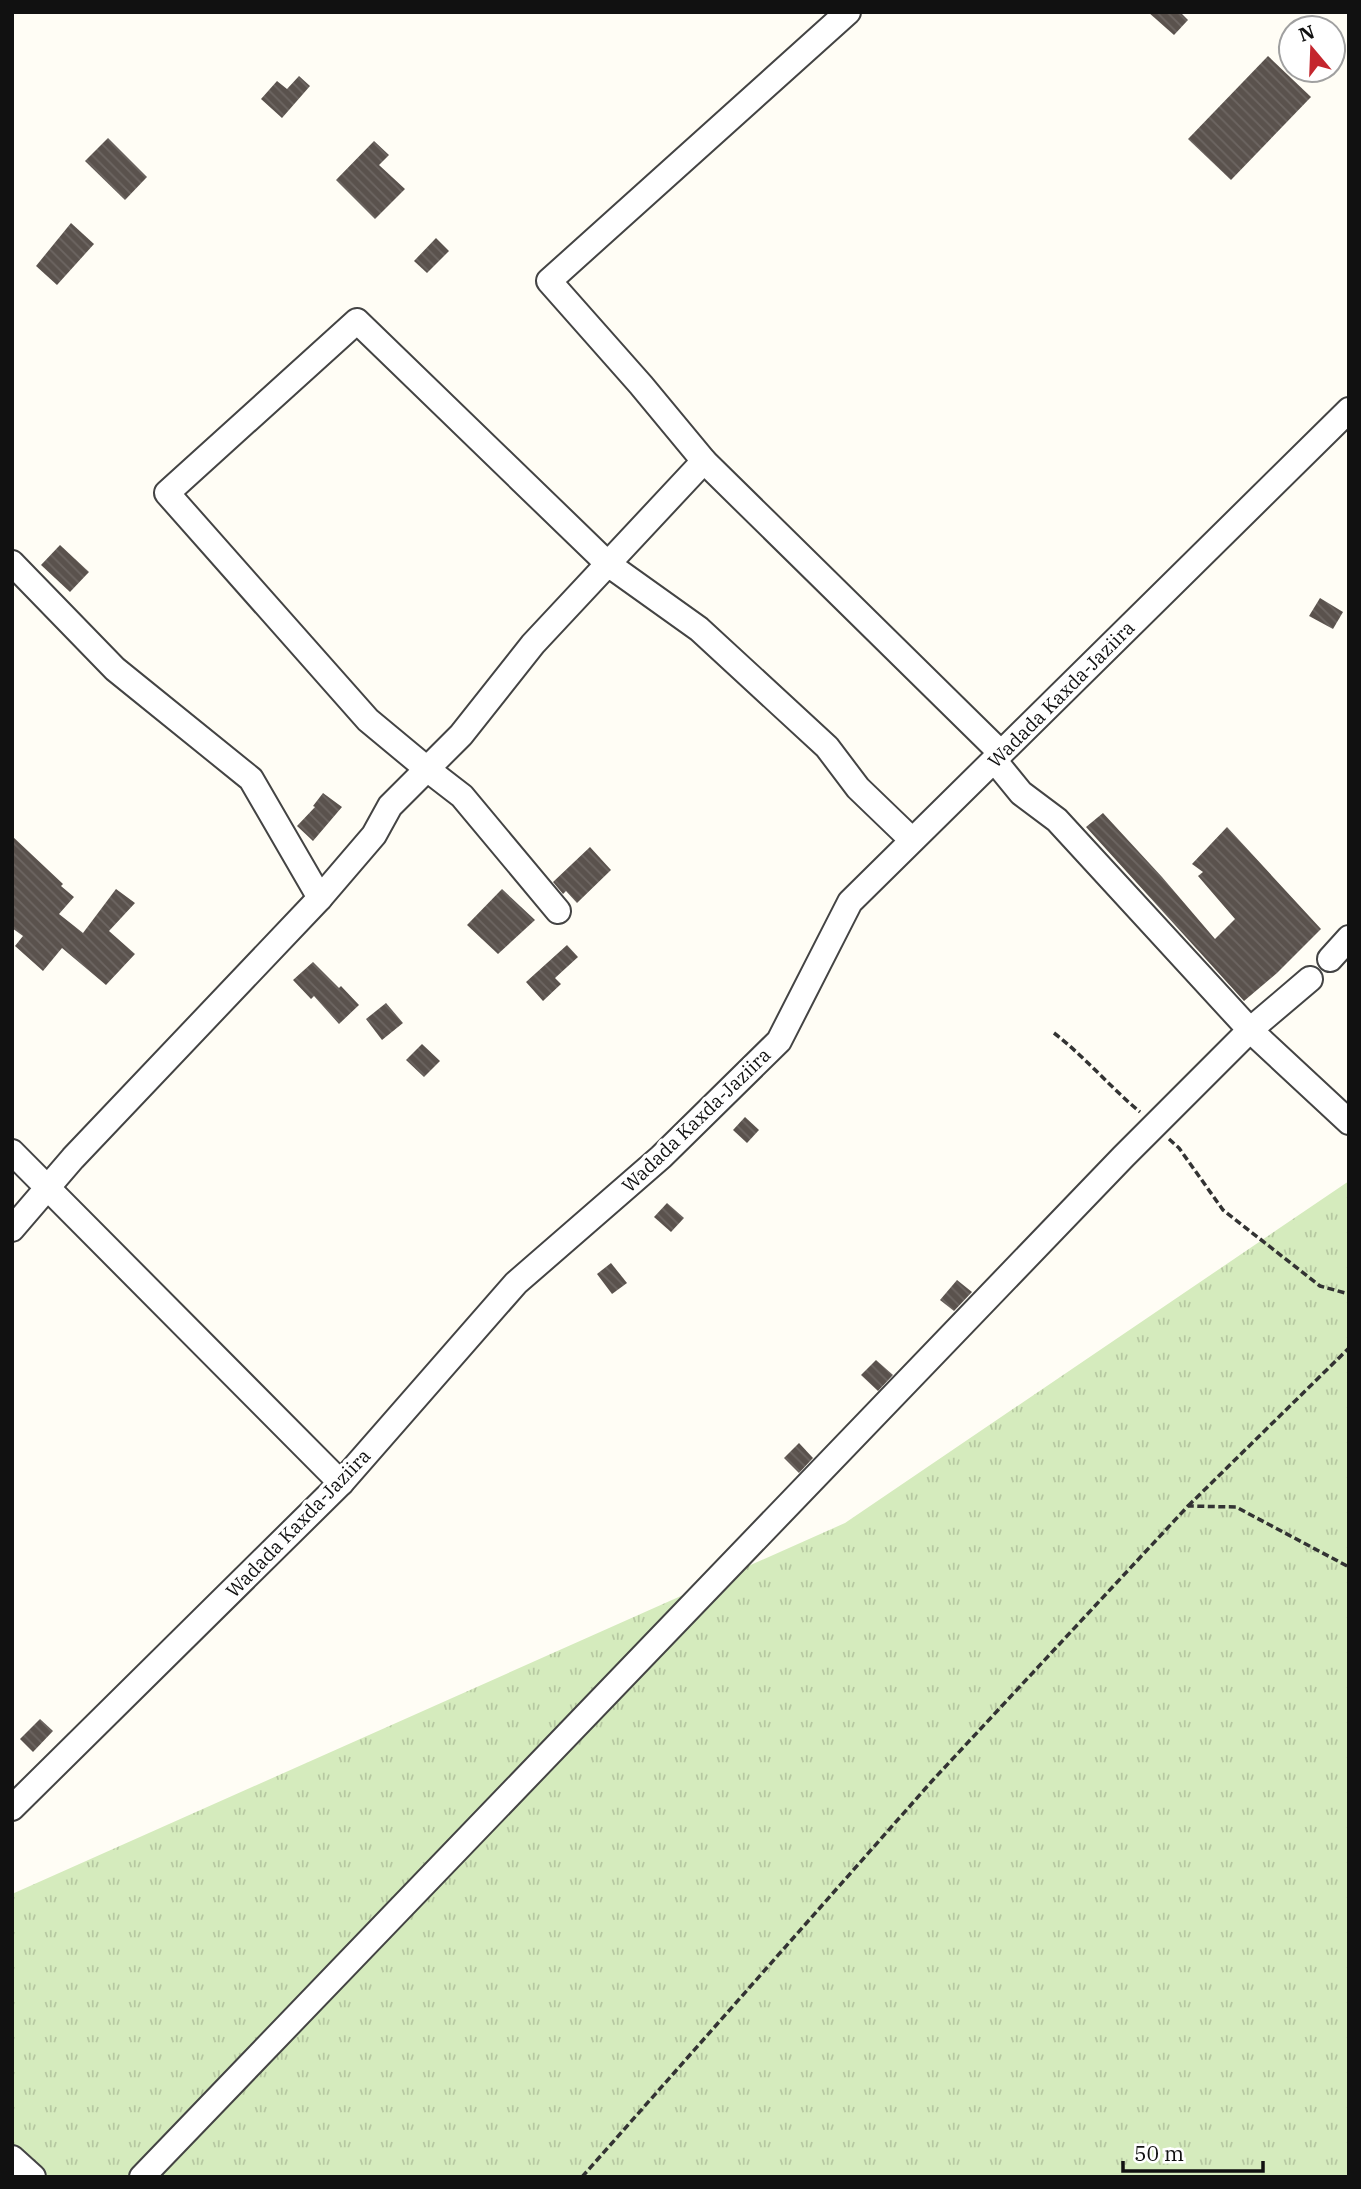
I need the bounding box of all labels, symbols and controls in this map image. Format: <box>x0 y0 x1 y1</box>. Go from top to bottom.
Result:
north arrow <box>1277 14 1347 84</box>
text: N <box>1295 19 1317 47</box>
street label: Wadada Kaxda-Jaziira <box>983 616 1139 772</box>
street label: Wadada Kaxda-Jaziira <box>617 1043 775 1197</box>
street label: Wadada Kaxda-Jaziira <box>221 1444 375 1602</box>
scale bar <box>1123 2130 1263 2174</box>
text: 50 m <box>1134 2139 1184 2167</box>

